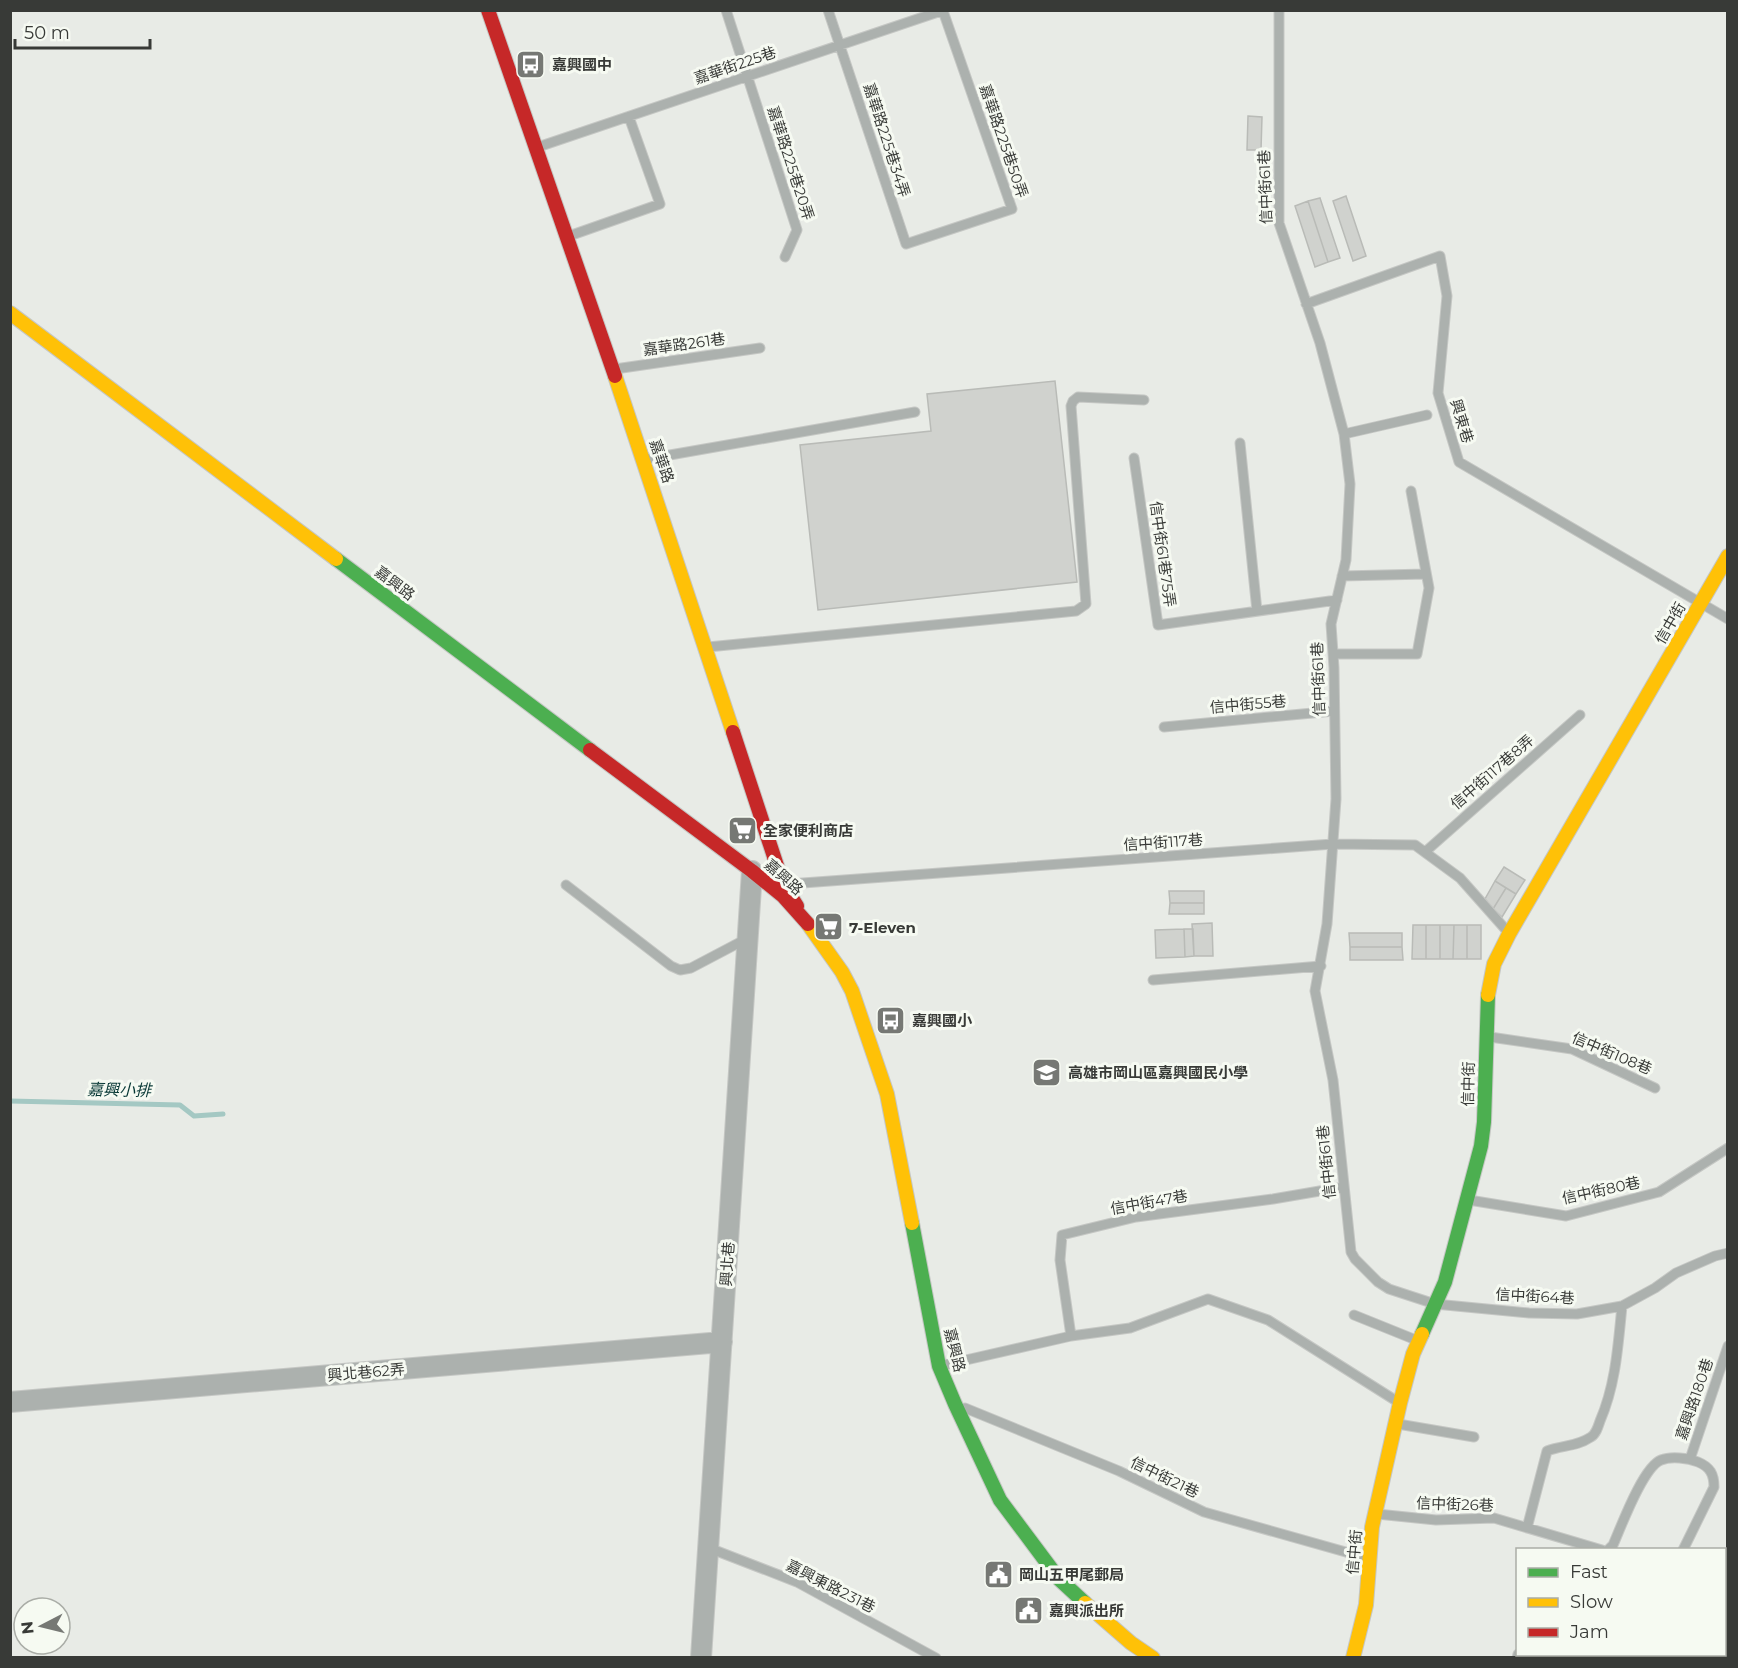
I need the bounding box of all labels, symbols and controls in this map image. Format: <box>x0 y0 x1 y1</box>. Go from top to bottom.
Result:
scale bar <box>15 12 150 50</box>
text: 50 m <box>24 22 70 44</box>
street label: 嘉華街225巷 <box>691 42 779 88</box>
bus stop icon: 嘉興國中 <box>515 48 547 80</box>
place label: 嘉興國中 <box>552 55 612 74</box>
street label: 嘉華路225巷34弄 <box>860 81 914 199</box>
street label: 嘉華路225巷50弄 <box>976 82 1032 200</box>
street label: 嘉華路225巷20弄 <box>764 103 818 223</box>
street label: 信中街61巷 <box>1254 149 1276 225</box>
street label: 嘉華路261巷 <box>642 329 726 359</box>
street label: 興東巷 <box>1446 397 1478 445</box>
street label: 嘉華路 <box>646 437 678 485</box>
street label: 信中街61巷75弄 <box>1146 500 1180 608</box>
street label: 嘉興路 <box>371 562 419 604</box>
street label: 信中街 <box>1651 599 1689 647</box>
street label: 信中街61巷 <box>1307 641 1329 717</box>
street label: 信中街55巷 <box>1209 691 1287 717</box>
street label: 信中街117巷8弄 <box>1446 731 1538 813</box>
supermarket icon: 全家便利商店 <box>726 814 758 846</box>
place label: 全家便利商店 <box>763 821 853 840</box>
street label: 信中街117巷 <box>1123 830 1203 854</box>
street label: 嘉興路 <box>761 855 807 899</box>
supermarket icon: 7-Eleven <box>812 911 844 943</box>
place label: 7-Eleven <box>849 918 916 937</box>
bus stop icon: 嘉興國小 <box>875 1004 907 1036</box>
place label: 嘉興國小 <box>912 1011 973 1030</box>
street label: 信中街108巷 <box>1569 1028 1655 1078</box>
school or university icon: 高雄市岡山區嘉興國民小學 <box>1031 1056 1063 1088</box>
street label: 信中街 <box>1458 1061 1478 1107</box>
place label: 高雄市岡山區嘉興國民小學 <box>1068 1063 1248 1082</box>
water label: 嘉興小排 <box>87 1080 153 1100</box>
street label: 信中街61巷 <box>1313 1124 1339 1200</box>
street label: 信中街80巷 <box>1560 1172 1642 1208</box>
street label: 信中街47巷 <box>1109 1186 1189 1218</box>
street label: 興北巷 <box>716 1241 738 1287</box>
street label: 信中街64巷 <box>1495 1284 1575 1308</box>
street label: 嘉興路 <box>940 1326 970 1374</box>
street label: 嘉興路180巷 <box>1671 1356 1717 1442</box>
street label: 興北巷62弄 <box>326 1359 406 1385</box>
street label: 信中街21巷 <box>1128 1452 1202 1502</box>
street label: 信中街26巷 <box>1416 1493 1494 1515</box>
street label: 信中街 <box>1343 1529 1365 1575</box>
legend <box>1516 1548 1726 1656</box>
street label: 嘉興東路231巷 <box>783 1555 879 1617</box>
public building icon: 岡山五甲尾郵局 <box>982 1558 1014 1590</box>
text: Fast <box>1570 1561 1608 1583</box>
place label: 岡山五甲尾郵局 <box>1019 1565 1124 1584</box>
text: Slow <box>1570 1591 1613 1613</box>
public building icon: 嘉興派出所 <box>1012 1594 1044 1626</box>
north arrow <box>12 1596 72 1656</box>
place label: 嘉興派出所 <box>1049 1601 1124 1620</box>
text: N <box>17 1620 38 1635</box>
text: Jam <box>1569 1621 1609 1643</box>

